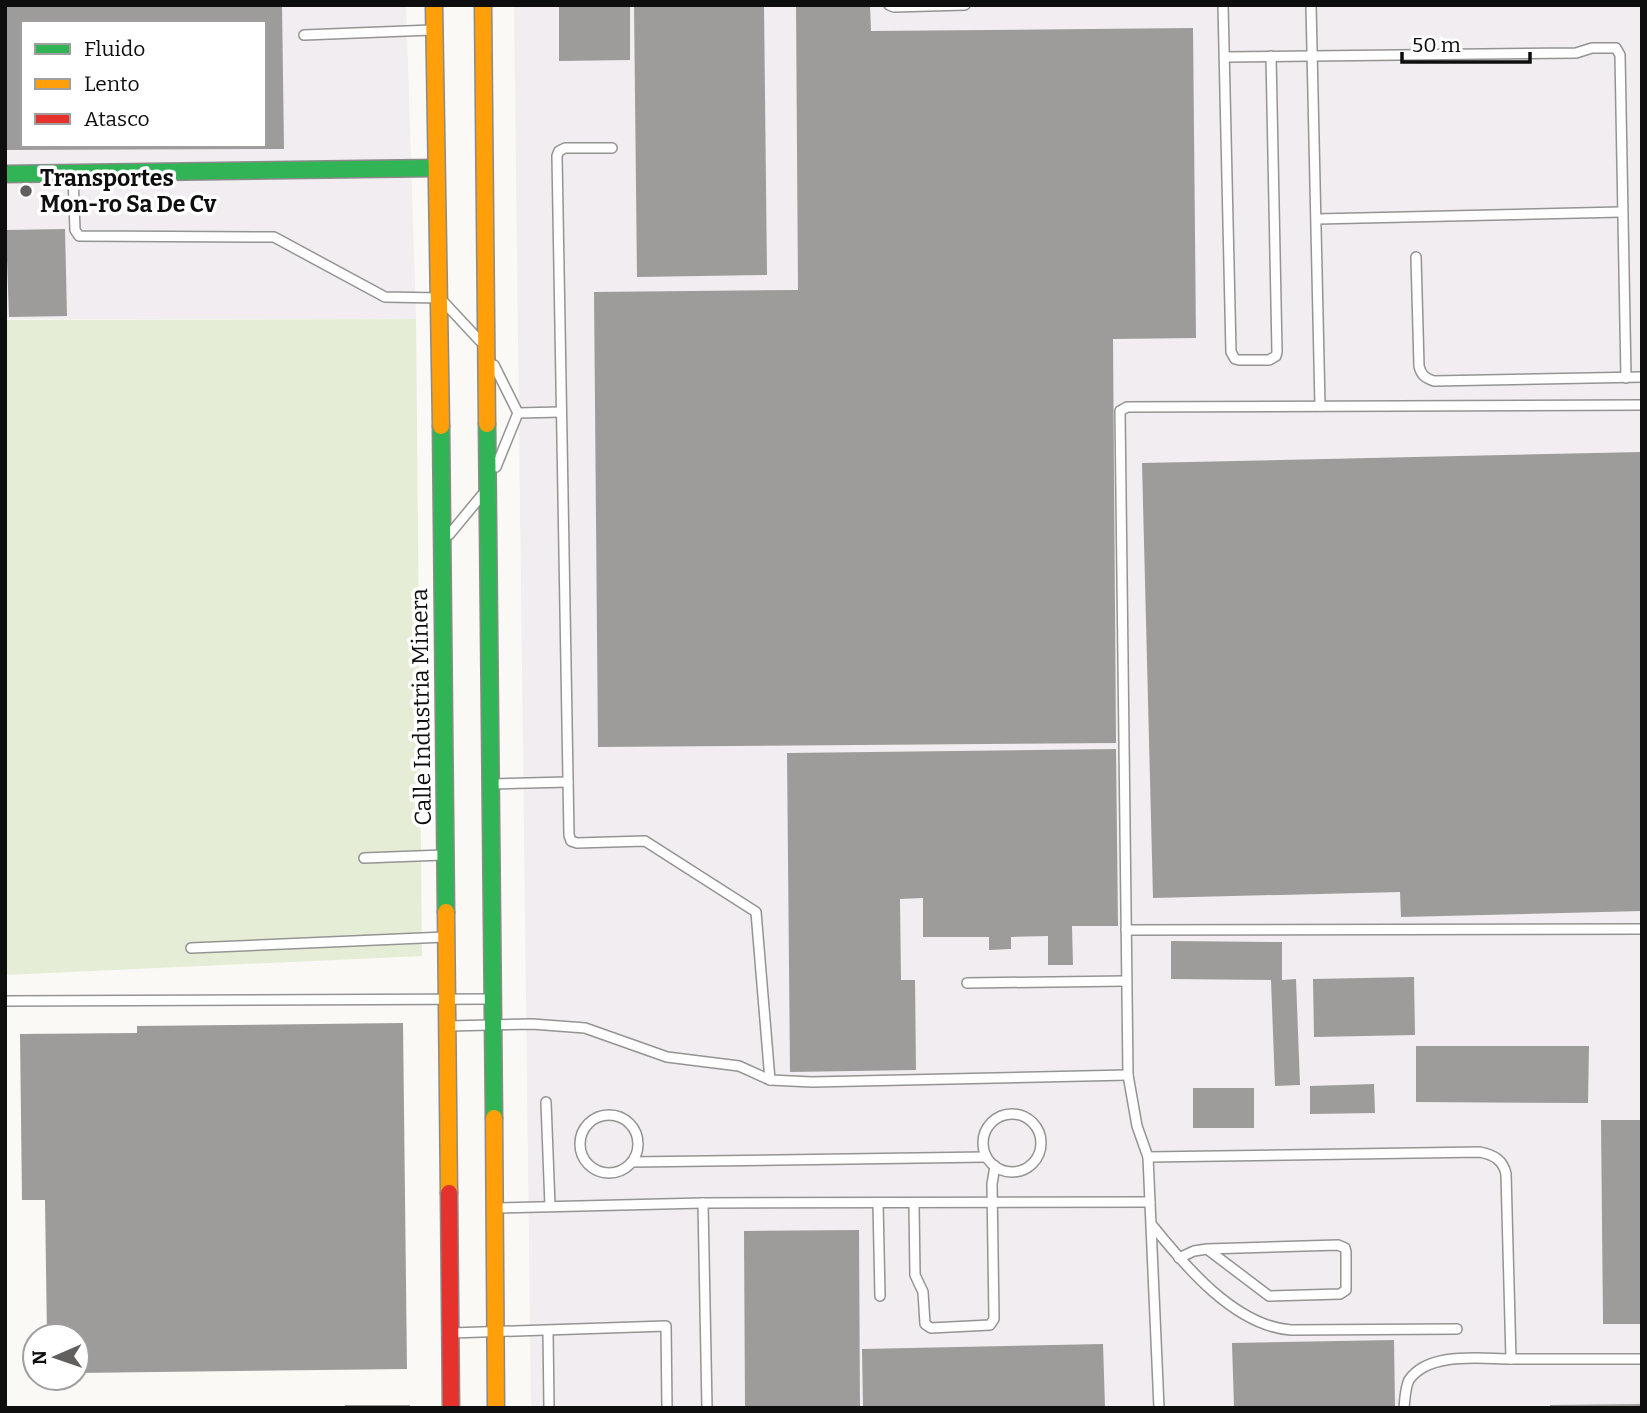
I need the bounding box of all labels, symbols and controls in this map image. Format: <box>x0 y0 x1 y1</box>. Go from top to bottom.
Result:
legend <box>21 21 266 147</box>
scale bar <box>1402 21 1530 65</box>
text: 50 m <box>1412 32 1461 58</box>
text: Fluido <box>84 36 145 62</box>
text: Lento <box>84 71 140 97</box>
text: Atasco <box>84 106 150 132</box>
place label: Transportes Mon-ro Sa De Cv <box>40 164 217 218</box>
marker: Transportes Mon-ro Sa De Cv <box>18 183 34 199</box>
street label: Calle Industria Minera <box>405 588 437 826</box>
north arrow <box>21 1322 91 1392</box>
text: N <box>28 1350 51 1365</box>

